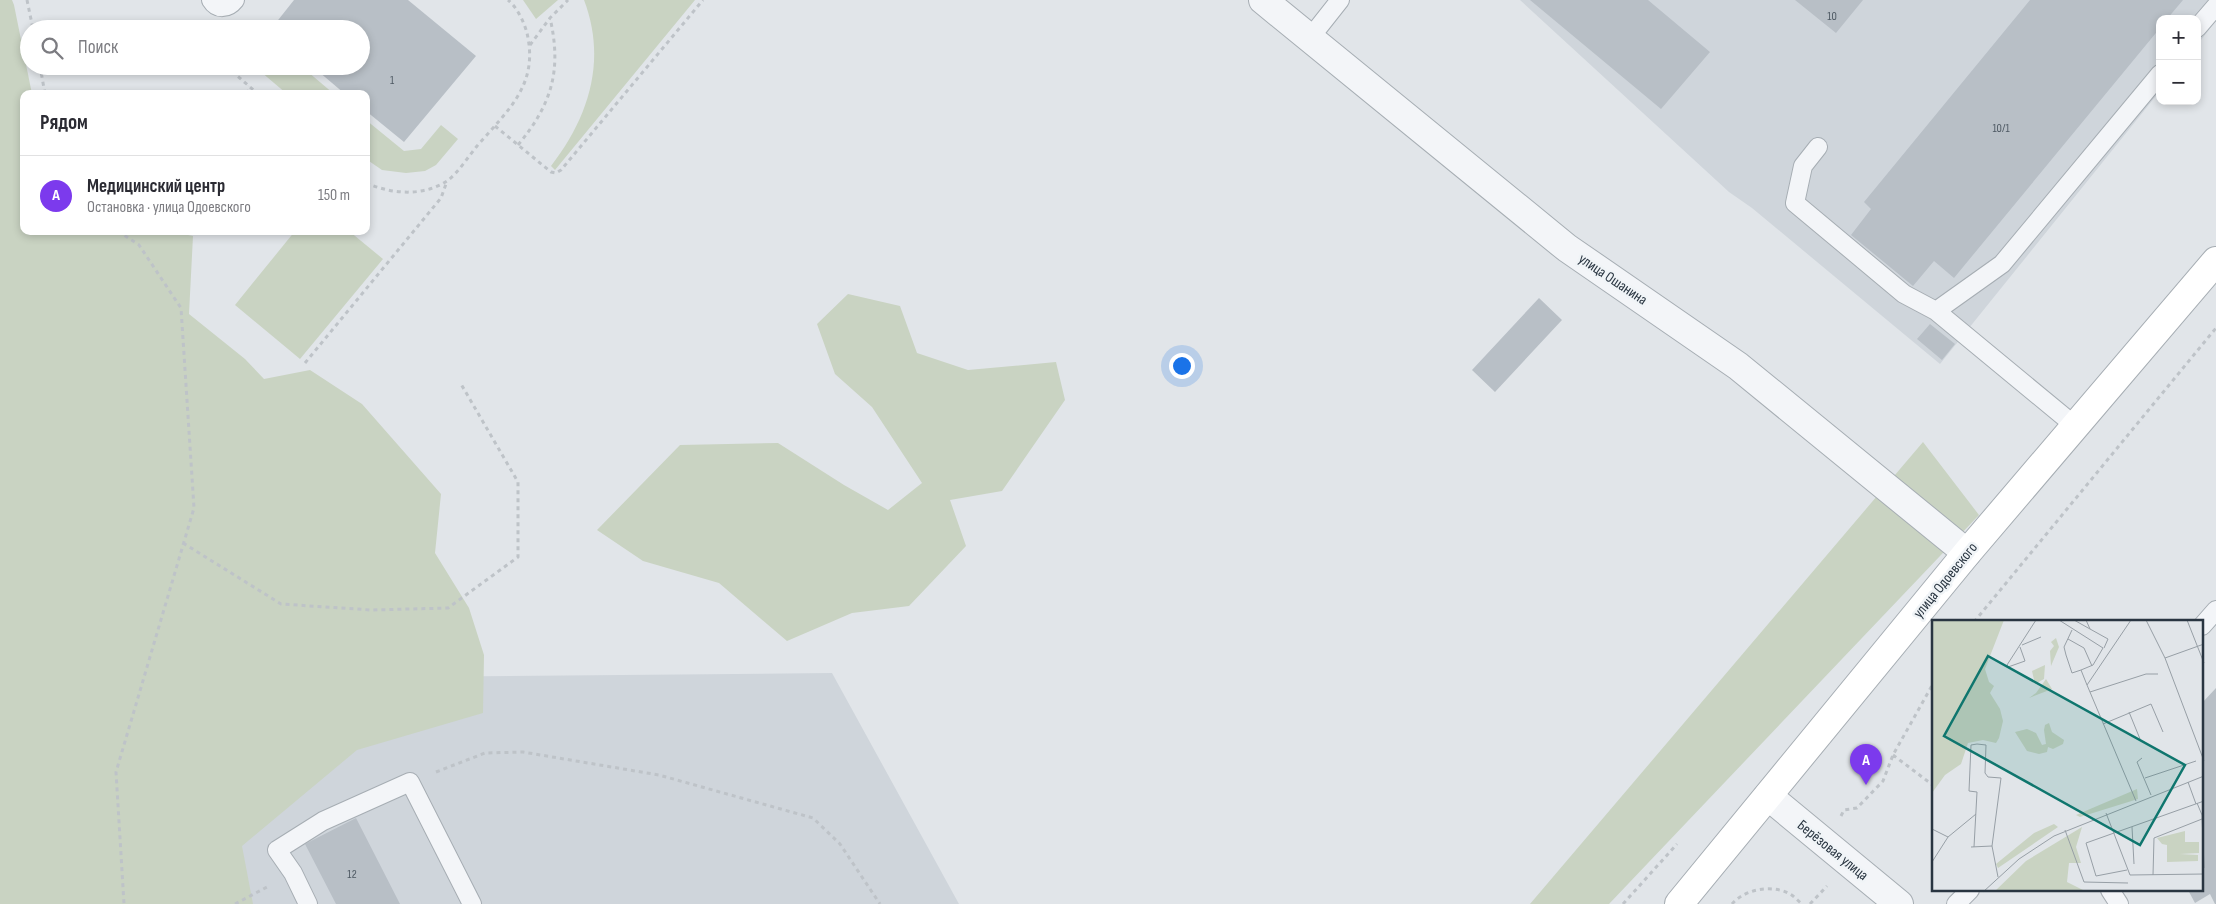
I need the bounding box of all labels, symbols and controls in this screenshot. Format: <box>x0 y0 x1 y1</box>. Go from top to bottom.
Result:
house number: 10 <box>1827 9 1837 24</box>
map controls <box>2156 15 2201 105</box>
button: + <box>2156 15 2201 60</box>
search box <box>20 20 370 75</box>
icon: search <box>38 34 66 62</box>
text: Поиск <box>78 36 118 59</box>
button: − <box>2156 60 2201 105</box>
house number: 1 <box>390 73 395 88</box>
text: Рядом <box>40 110 88 135</box>
house number: 10/1 <box>1992 121 2010 136</box>
text: Медицинский центр <box>87 175 225 198</box>
text: A <box>52 186 60 205</box>
text: 150 m <box>318 186 350 205</box>
text: Остановка · улица Одоевского <box>87 198 251 217</box>
street label: улица Ошанина <box>1575 249 1651 310</box>
your location <box>1169 353 1195 379</box>
street label: улица Одоевского <box>1909 539 1982 622</box>
inset map <box>1932 620 2204 892</box>
pin: A <box>1850 744 1882 785</box>
street label: Берёзовая улица <box>1793 816 1872 885</box>
house number: 12 <box>347 867 357 882</box>

